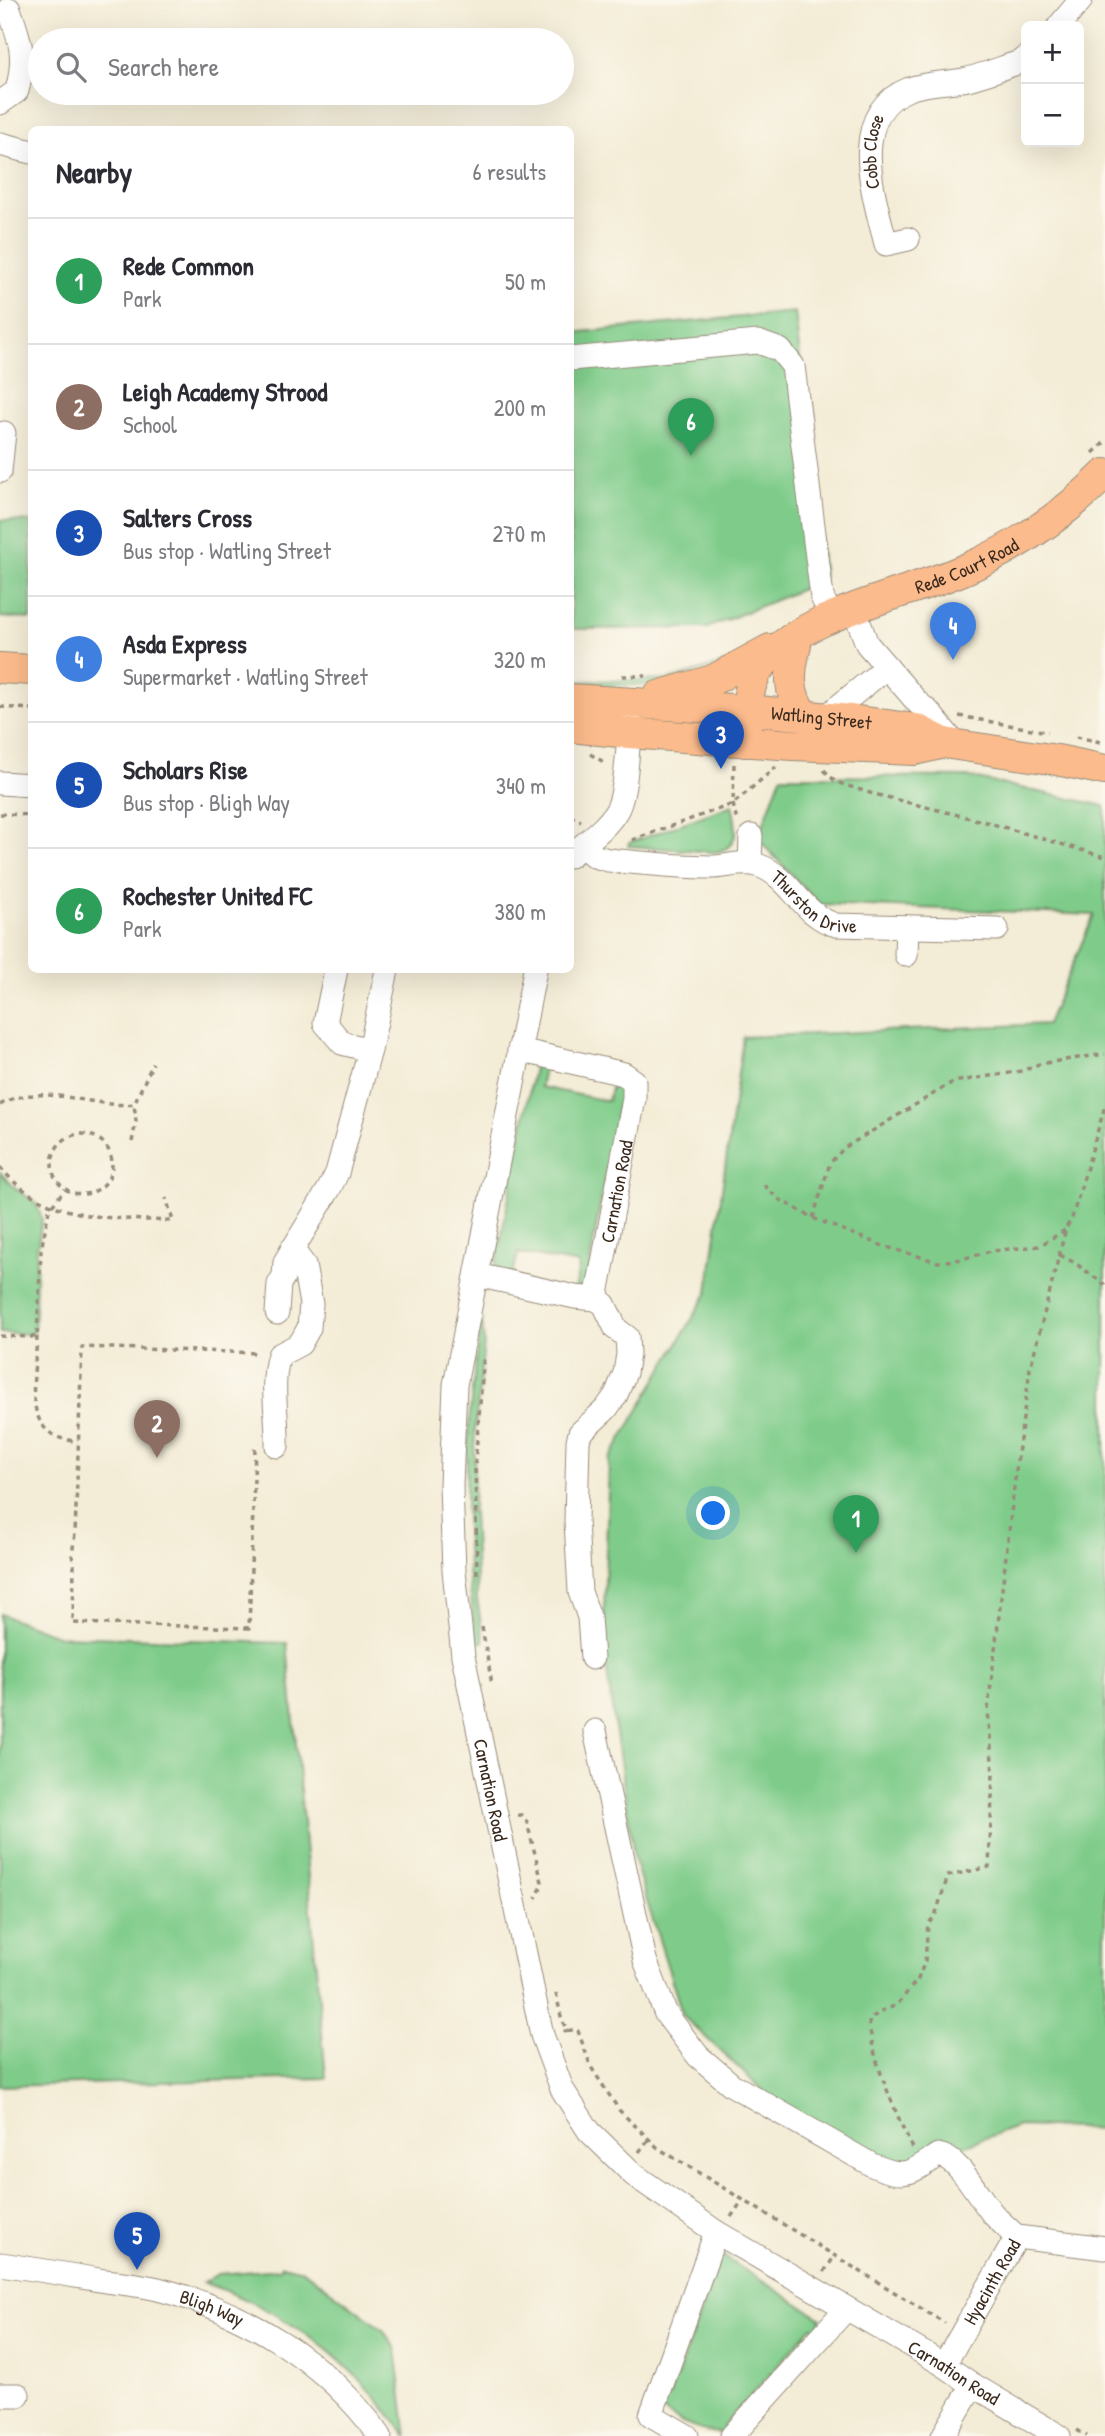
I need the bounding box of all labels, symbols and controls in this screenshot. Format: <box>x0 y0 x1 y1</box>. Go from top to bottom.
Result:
map controls <box>1021 21 1084 147</box>
button: + <box>1021 21 1084 84</box>
search box <box>28 28 574 105</box>
icon: search <box>52 48 90 86</box>
text: Search here <box>108 49 219 84</box>
button: − <box>1021 84 1084 147</box>
street label: Cobb Close <box>856 109 890 191</box>
text: Nearby <box>56 152 132 192</box>
text: 6 results <box>473 156 546 187</box>
text: Rede Common <box>123 248 254 283</box>
text: 1 <box>75 266 83 297</box>
text: 50 m <box>505 266 546 297</box>
text: Park <box>123 283 161 314</box>
text: Leigh Academy Strood <box>123 374 327 409</box>
text: 2 <box>74 392 84 423</box>
text: 200 m <box>494 392 546 423</box>
pin: 6 <box>668 398 714 456</box>
text: School <box>123 409 177 440</box>
text: Salters Cross <box>123 500 252 535</box>
text: 3 <box>74 518 84 549</box>
text: 270 m <box>493 518 546 549</box>
street label: Rede Court Road <box>912 531 1024 600</box>
text: Bus stop · Watling Street <box>123 535 331 566</box>
pin: 4 <box>930 602 976 660</box>
text: Asda Express <box>123 626 247 661</box>
text: 4 <box>75 644 83 675</box>
text: 320 m <box>494 644 546 675</box>
text: Supermarket · Watling Street <box>123 661 368 692</box>
street label: Watling Street <box>770 699 874 736</box>
pin: 3 <box>698 711 744 769</box>
text: Scholars Rise <box>123 752 248 787</box>
text: 5 <box>74 770 84 801</box>
text: 340 m <box>496 770 546 801</box>
text: Bus stop · Bligh Way <box>123 787 290 818</box>
street label: Thurston Drive <box>766 864 857 939</box>
text: Rochester United FC <box>123 878 313 913</box>
text: 6 <box>74 896 84 927</box>
text: 380 m <box>495 896 546 927</box>
text: Park <box>123 913 161 944</box>
street label: Carnation Road <box>594 1137 639 1245</box>
pin: 2 <box>134 1400 180 1458</box>
pin: 1 <box>833 1495 879 1553</box>
your location <box>696 1496 730 1530</box>
street label: Carnation Road <box>468 1736 514 1844</box>
pin: 5 <box>114 2212 160 2270</box>
street label: Hyacinth Road <box>957 2234 1027 2329</box>
street label: Bligh Way <box>177 2283 248 2332</box>
street label: Carnation Road <box>903 2334 1005 2411</box>

